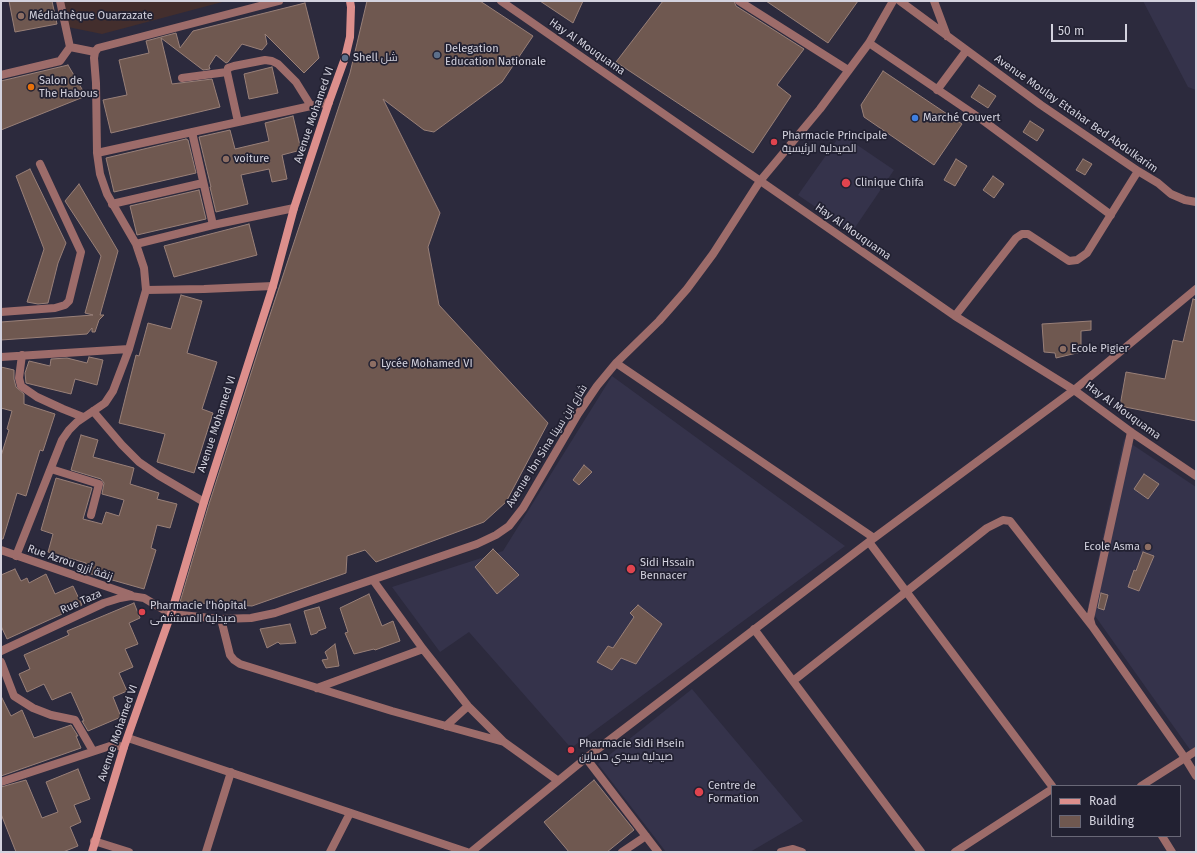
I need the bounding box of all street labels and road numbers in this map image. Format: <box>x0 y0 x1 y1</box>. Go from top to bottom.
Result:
street label: Hay Al Mouquama <box>546 16 628 78</box>
street label: Avenue Moulay Ettahar Bed Abdulkarim <box>992 52 1160 176</box>
street label: Avenue Mohamed VI <box>291 65 337 165</box>
street label: Hay Al Mouquama <box>812 201 894 263</box>
street label: Avenue Mohamed VI <box>195 374 239 474</box>
street label: Hay Al Mouquama <box>1083 379 1163 443</box>
street label: Avenue Ibn Sina شارع ابن سينا <box>504 382 590 510</box>
street label: Rue Azrou زنقة أزرو <box>25 542 115 584</box>
street label: Rue Taza <box>58 587 104 617</box>
street label: Avenue Mohamed VI <box>95 683 141 783</box>

